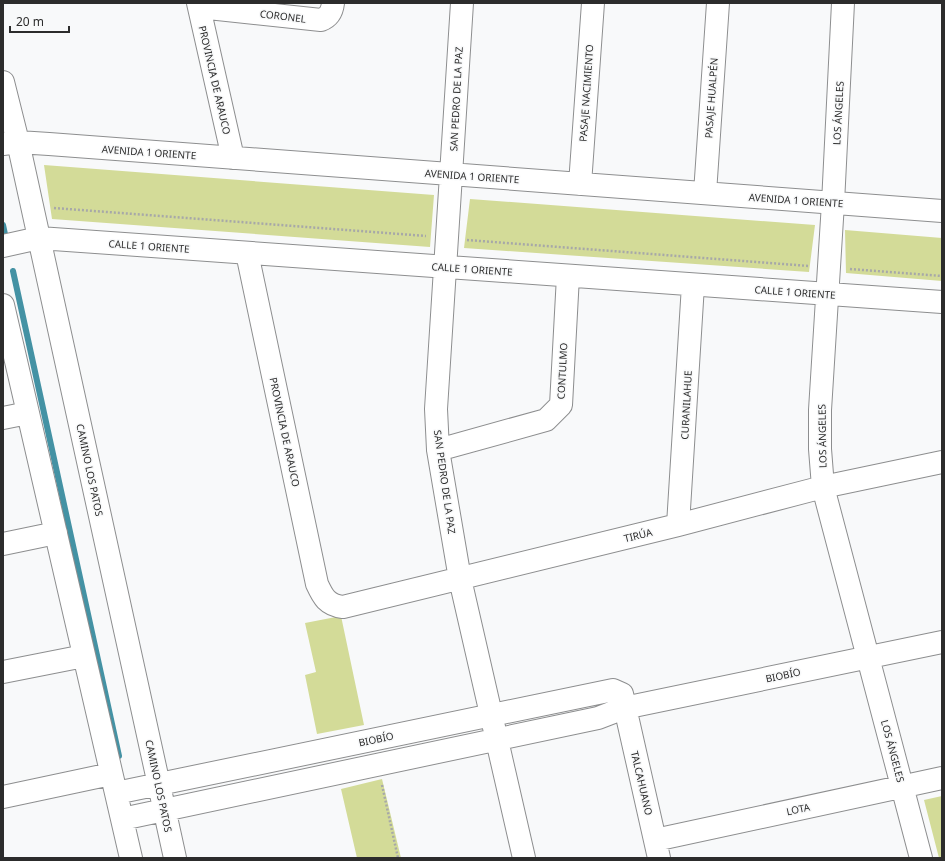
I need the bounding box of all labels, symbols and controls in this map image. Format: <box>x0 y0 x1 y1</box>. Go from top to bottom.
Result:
street label: CORONEL <box>259 6 307 26</box>
scale bar <box>10 8 69 34</box>
text: 20 m <box>16 13 44 30</box>
street label: PROVINCIA DE ARAUCO <box>196 24 234 136</box>
street label: PASAJE NACIMIENTO <box>576 44 596 142</box>
street label: SAN PEDRO DE LA PAZ <box>446 46 466 152</box>
street label: PASAJE HUALPÉN <box>701 57 721 139</box>
street label: LOS ÁNGELES <box>829 80 847 145</box>
street label: AVENIDA 1 ORIENTE <box>101 142 197 162</box>
street label: AVENIDA 1 ORIENTE <box>424 166 520 186</box>
street label: AVENIDA 1 ORIENTE <box>748 190 844 210</box>
street label: CALLE 1 ORIENTE <box>108 236 190 256</box>
street label: CALLE 1 ORIENTE <box>431 259 513 279</box>
street label: CALLE 1 ORIENTE <box>754 282 836 302</box>
street label: CONTULMO <box>554 342 570 400</box>
street label: CURANILAHUE <box>677 370 695 440</box>
street label: PROVINCIA DE ARAUCO <box>267 376 303 488</box>
street label: LOS ÁNGELES <box>814 403 830 468</box>
street label: CAMINO LOS PATOS <box>73 423 107 518</box>
street label: SAN PEDRO DE LA PAZ <box>431 429 459 535</box>
street label: TIRÚA <box>622 525 654 545</box>
street label: BIOBÍO <box>764 664 802 686</box>
street label: LOS ÁNGELES <box>878 718 908 784</box>
street label: BIOBÍO <box>357 728 395 750</box>
street label: CAMINO LOS PATOS <box>142 739 176 834</box>
street label: TALCAHUANO <box>628 750 656 817</box>
street label: LOTA <box>785 800 812 818</box>

